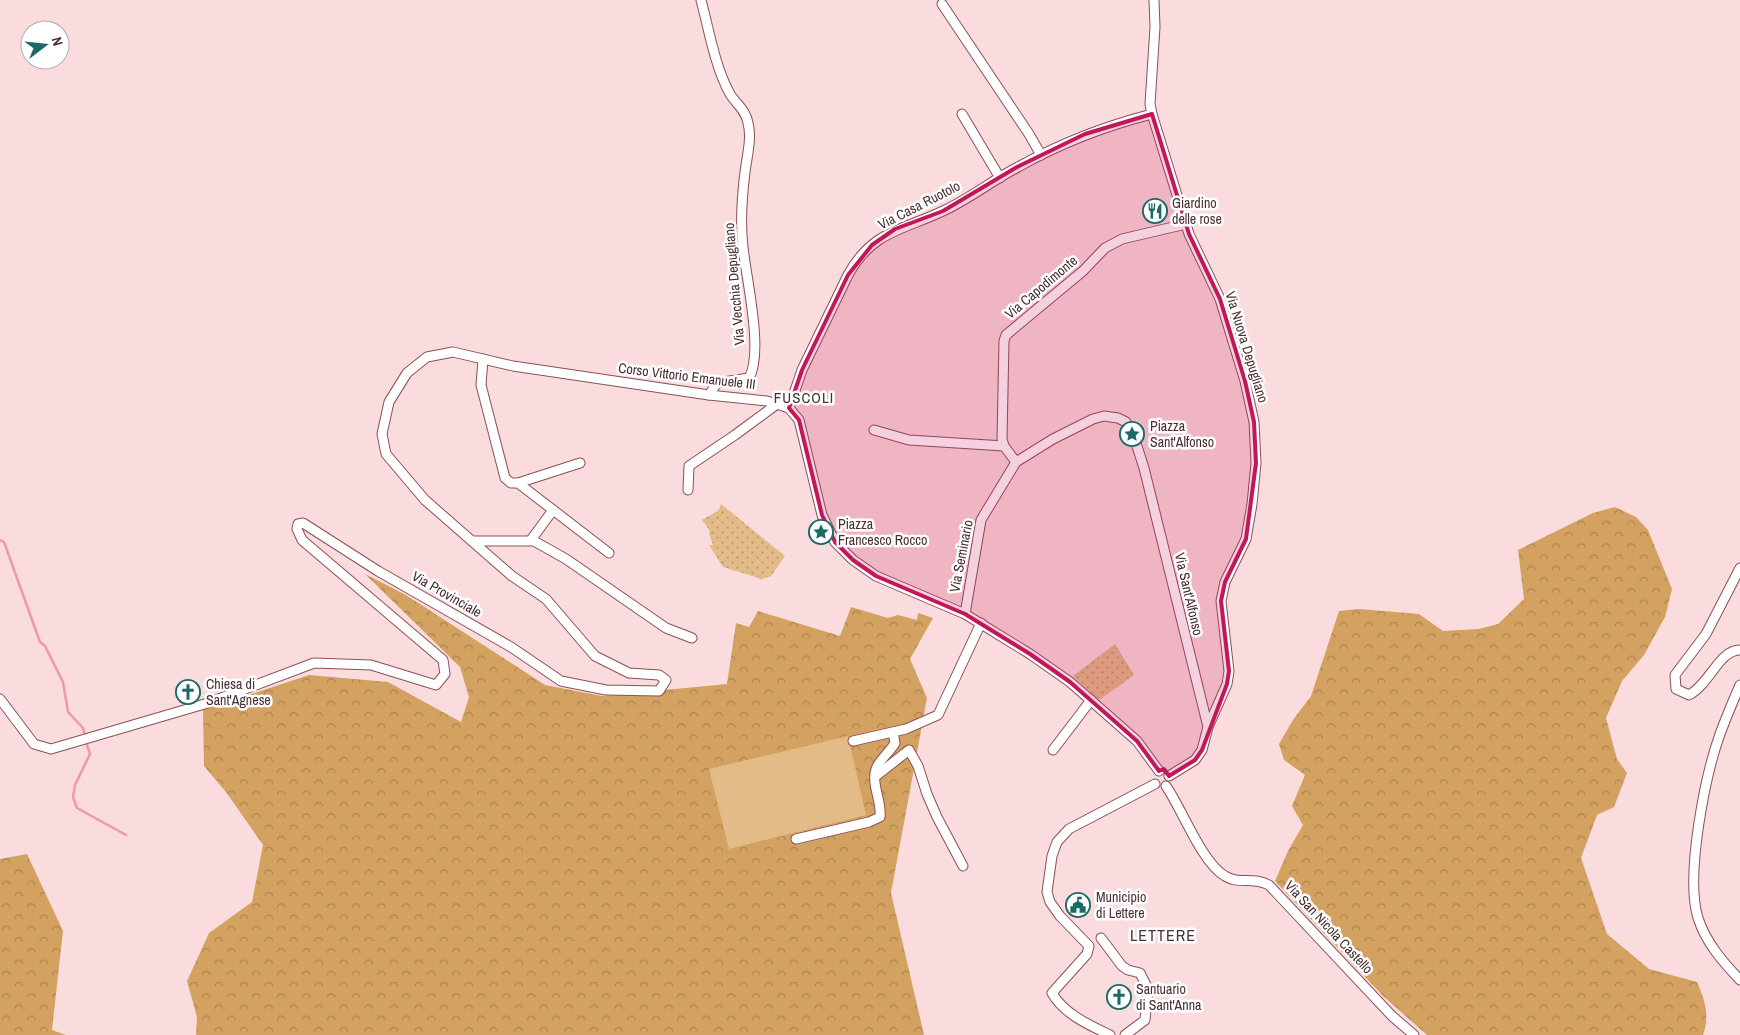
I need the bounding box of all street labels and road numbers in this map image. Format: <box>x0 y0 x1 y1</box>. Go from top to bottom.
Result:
street label: Via Casa Ruotolo <box>875 177 963 233</box>
street label: Via Vecchia Depugliano <box>720 222 748 346</box>
street label: Via Capodimonte <box>1001 251 1081 323</box>
street label: Via Nuova Depugliano <box>1222 289 1272 405</box>
street label: Corso Vittorio Emanuele III <box>617 359 757 393</box>
street label: Via Seminario <box>945 518 977 594</box>
street label: Via Sant'Alfonso <box>1171 551 1207 637</box>
street label: Via Provinciale <box>409 567 485 621</box>
street label: Via San Nicola Castello <box>1281 877 1377 977</box>

